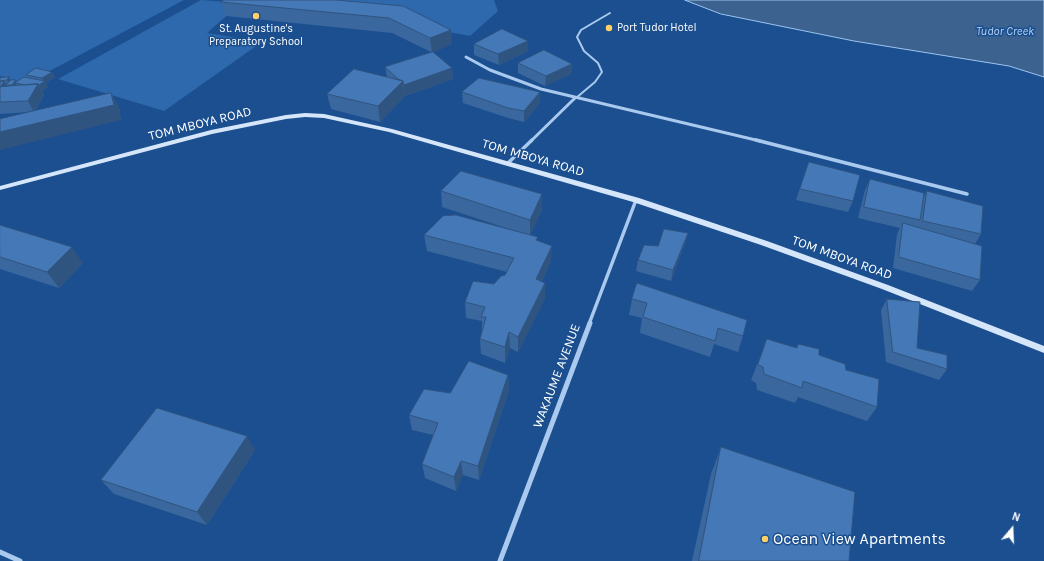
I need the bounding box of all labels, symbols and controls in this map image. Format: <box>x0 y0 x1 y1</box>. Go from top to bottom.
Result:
marker: St. Augustine's Preparatory School <box>251 11 261 21</box>
place label: Port Tudor Hotel <box>617 21 697 35</box>
place label: St. Augustine's Preparatory School <box>209 22 303 48</box>
marker: Port Tudor Hotel <box>604 23 614 33</box>
water label: Tudor Creek <box>976 25 1034 39</box>
street label: TOM MBOYA ROAD <box>147 104 253 144</box>
street label: TOM MBOYA ROAD <box>480 136 586 180</box>
street label: TOM MBOYA ROAD <box>790 233 894 283</box>
street label: WAKAUME AVENUE <box>530 322 584 430</box>
north arrow <box>992 509 1032 549</box>
text: N <box>1010 510 1022 525</box>
place label: Ocean View Apartments <box>773 529 946 549</box>
marker: Ocean View Apartments <box>760 534 770 544</box>

